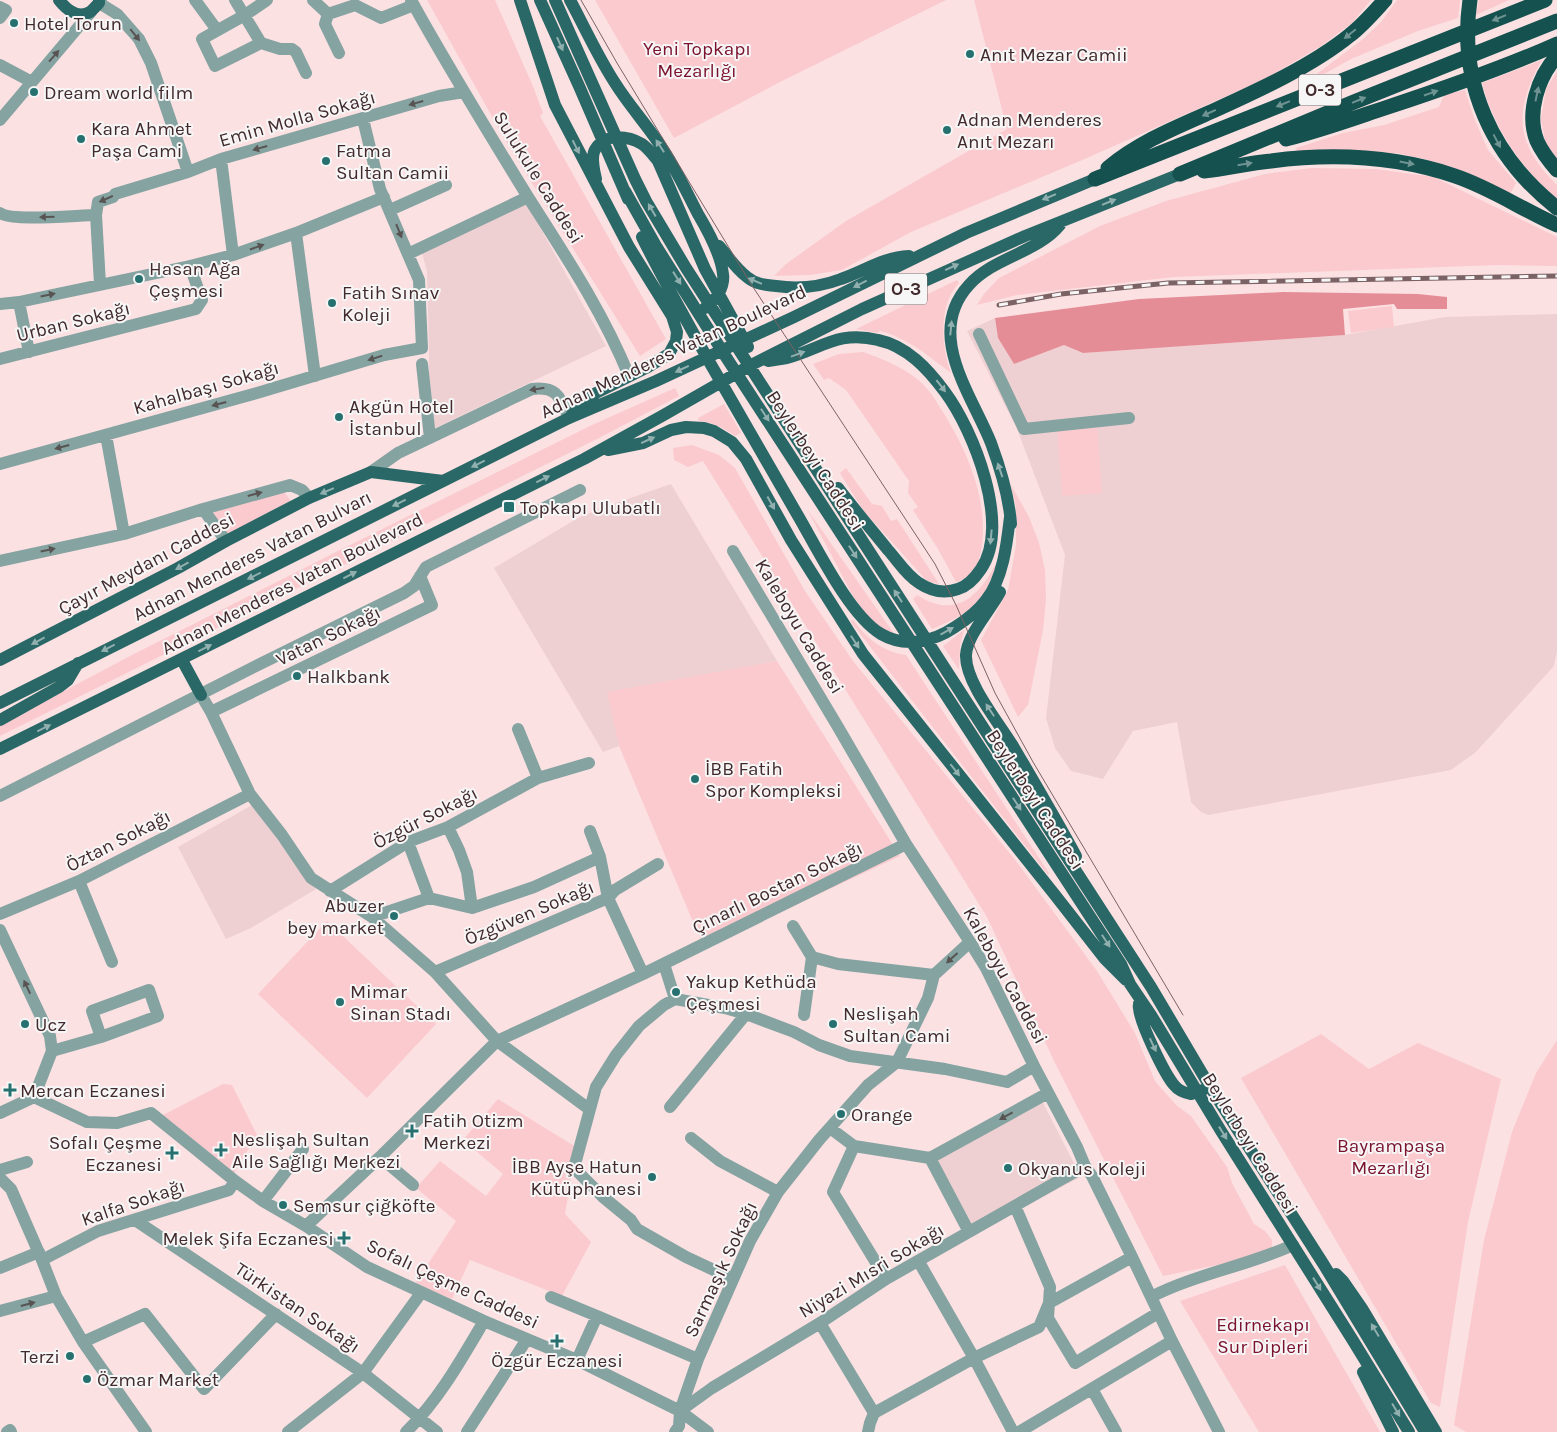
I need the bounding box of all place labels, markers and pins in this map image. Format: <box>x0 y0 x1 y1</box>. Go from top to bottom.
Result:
place label: Hotel Torun <box>24 13 122 35</box>
marker: Hotel Torun <box>8 17 20 29</box>
place label: Anıt Mezar Camii <box>980 44 1128 66</box>
marker: Anıt Mezar Camii <box>964 48 976 60</box>
place label: Dream world film <box>44 82 193 104</box>
marker: Dream world film <box>28 86 40 98</box>
place label: Adnan Menderes Anıt Mezarı <box>957 109 1102 153</box>
place label: Kara Ahmet Paşa Cami <box>91 118 192 162</box>
marker: Adnan Menderes Anıt Mezarı <box>941 124 953 136</box>
marker: Kara Ahmet Paşa Cami <box>75 133 87 145</box>
place label: Fatma Sultan Camii <box>336 140 449 184</box>
marker: Fatma Sultan Camii <box>320 155 332 167</box>
place label: Hasan Ağa Çeşmesi <box>149 258 241 302</box>
marker: Hasan Ağa Çeşmesi <box>133 273 145 285</box>
place label: Fatih Sınav Koleji <box>342 282 440 326</box>
marker: Fatih Sınav Koleji <box>326 297 338 309</box>
place label: Akgün Hotel İstanbul <box>349 396 454 440</box>
marker: Akgün Hotel İstanbul <box>333 411 345 423</box>
place label: Topkapı Ulubatlı <box>520 497 661 519</box>
marker: Topkapı Ulubatlı <box>502 500 516 514</box>
place label: Halkbank <box>307 666 390 688</box>
marker: Halkbank <box>291 670 303 682</box>
place label: İBB Fatih Spor Kompleksi <box>705 758 842 802</box>
marker: İBB Fatih Spor Kompleksi <box>689 773 701 785</box>
place label: Abuzer bey market <box>287 895 384 939</box>
marker: Abuzer bey market <box>388 910 400 922</box>
place label: Yakup Kethüda Çeşmesi <box>686 971 817 1015</box>
place label: Mimar Sinan Stadı <box>350 981 451 1025</box>
marker: Yakup Kethüda Çeşmesi <box>670 986 682 998</box>
marker: Mimar Sinan Stadı <box>334 996 346 1008</box>
place label: Neslişah Sultan Cami <box>843 1003 950 1047</box>
place label: Ucz <box>35 1014 66 1036</box>
marker: Ucz <box>19 1018 31 1030</box>
marker: Neslişah Sultan Cami <box>827 1018 839 1030</box>
place label: Mercan Eczanesi <box>20 1080 166 1102</box>
marker: Mercan Eczanesi <box>4 1084 16 1096</box>
place label: Orange <box>851 1104 913 1126</box>
marker: Orange <box>835 1108 847 1120</box>
place label: Fatih Otizm Merkezi <box>423 1110 524 1154</box>
marker: Fatih Otizm Merkezi <box>405 1124 419 1138</box>
place label: Neslişah Sultan Aile Sağlığı Merkezi <box>232 1129 401 1173</box>
place label: Sofalı Çeşme Eczanesi <box>49 1132 162 1176</box>
marker: Neslişah Sultan Aile Sağlığı Merkezi <box>214 1143 228 1157</box>
marker: Sofalı Çeşme Eczanesi <box>166 1147 178 1159</box>
place label: İBB Ayşe Hatun Kütüphanesi <box>512 1156 642 1200</box>
place label: Okyanus Koleji <box>1018 1158 1146 1180</box>
marker: Okyanus Koleji <box>1002 1162 1014 1174</box>
marker: İBB Ayşe Hatun Kütüphanesi <box>646 1171 658 1183</box>
place label: Semsur çiğköfte <box>293 1195 436 1217</box>
marker: Semsur çiğköfte <box>277 1199 289 1211</box>
place label: Melek Şifa Eczanesi <box>162 1228 334 1250</box>
marker: Melek Şifa Eczanesi <box>338 1232 350 1244</box>
marker: Özgür Eczanesi <box>551 1335 563 1347</box>
place label: Terzi <box>21 1346 60 1368</box>
marker: Terzi <box>64 1350 76 1362</box>
place label: Özgür Eczanesi <box>491 1350 623 1372</box>
place label: Özmar Market <box>97 1369 219 1391</box>
marker: Özmar Market <box>81 1373 93 1385</box>

